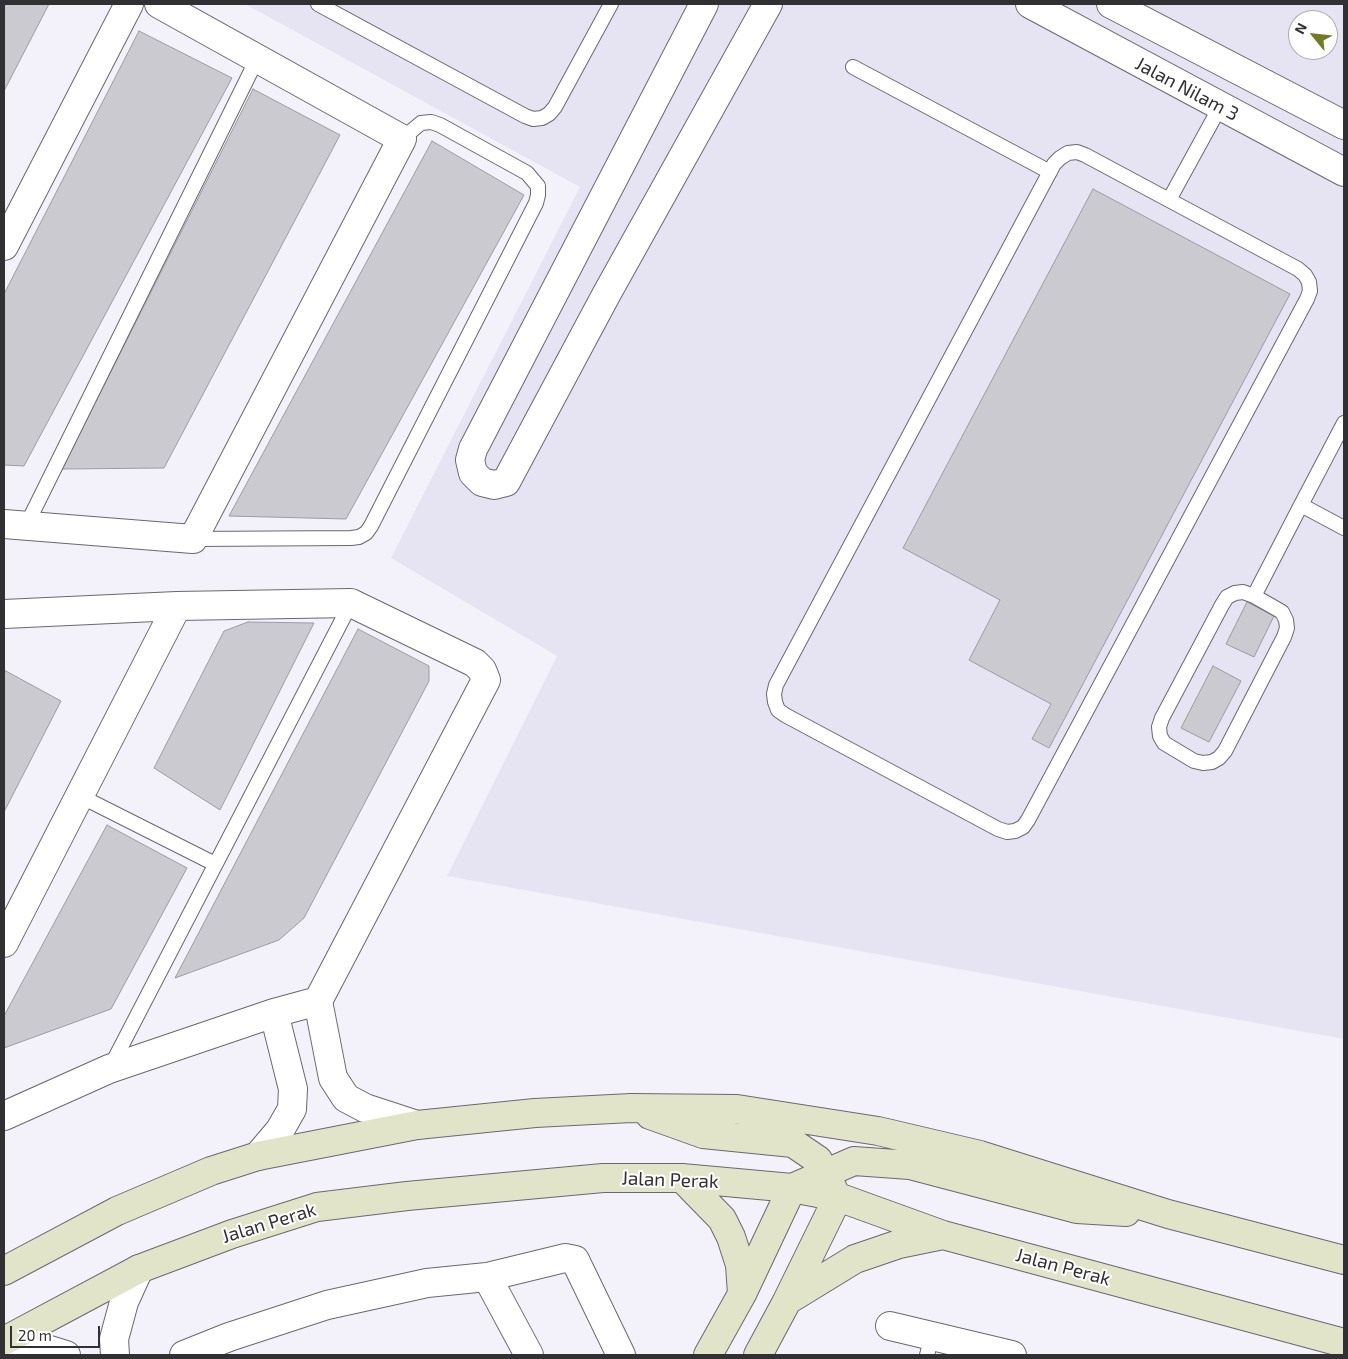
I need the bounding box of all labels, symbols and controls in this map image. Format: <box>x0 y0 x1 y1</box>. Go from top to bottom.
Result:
north arrow <box>1288 10 1338 60</box>
text: N <box>1290 20 1310 37</box>
street label: Jalan Nilam 3 <box>1131 52 1243 126</box>
street label: Jalan Perak <box>621 1167 719 1193</box>
street label: Jalan Perak <box>219 1198 319 1248</box>
street label: Jalan Perak <box>1013 1243 1113 1291</box>
scale bar <box>12 1316 102 1348</box>
text: 20 m <box>18 1326 52 1344</box>

